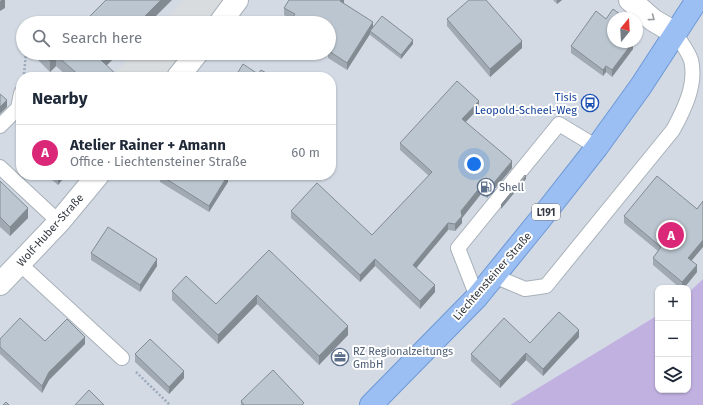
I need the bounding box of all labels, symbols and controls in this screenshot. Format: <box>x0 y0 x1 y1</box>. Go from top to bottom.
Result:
north arrow <box>607 12 643 48</box>
one-way arrow <box>647 13 654 20</box>
search box <box>16 16 336 60</box>
icon: search <box>30 27 52 49</box>
text: Search here <box>62 29 142 47</box>
text: Nearby <box>32 88 87 109</box>
place label: Tisis Leopold-Scheel-Weg <box>475 91 577 117</box>
bus stop icon: Tisis Leopold-Scheel-Weg <box>580 93 600 113</box>
text: Atelier Rainer + Amann <box>70 136 226 154</box>
text: A <box>41 145 49 160</box>
text: 60 m <box>291 145 320 160</box>
text: Office · Liechtensteiner Straße <box>70 154 247 169</box>
your location <box>464 154 484 174</box>
fuel station icon: Shell <box>476 177 496 197</box>
place label: Shell <box>499 181 524 194</box>
street label: Wolf-Huber-Straße <box>14 191 86 269</box>
road number: L191 <box>532 204 560 220</box>
pin: A <box>658 220 684 250</box>
street label: Liechtensteiner Straße <box>451 230 534 323</box>
map controls <box>655 285 691 393</box>
button: + <box>655 285 691 321</box>
button: − <box>655 321 691 357</box>
place label: RZ Regionalzeitungs GmbH <box>353 345 453 371</box>
office icon: RZ Regionalzeitungs GmbH <box>330 347 350 367</box>
button: layers <box>655 357 691 393</box>

